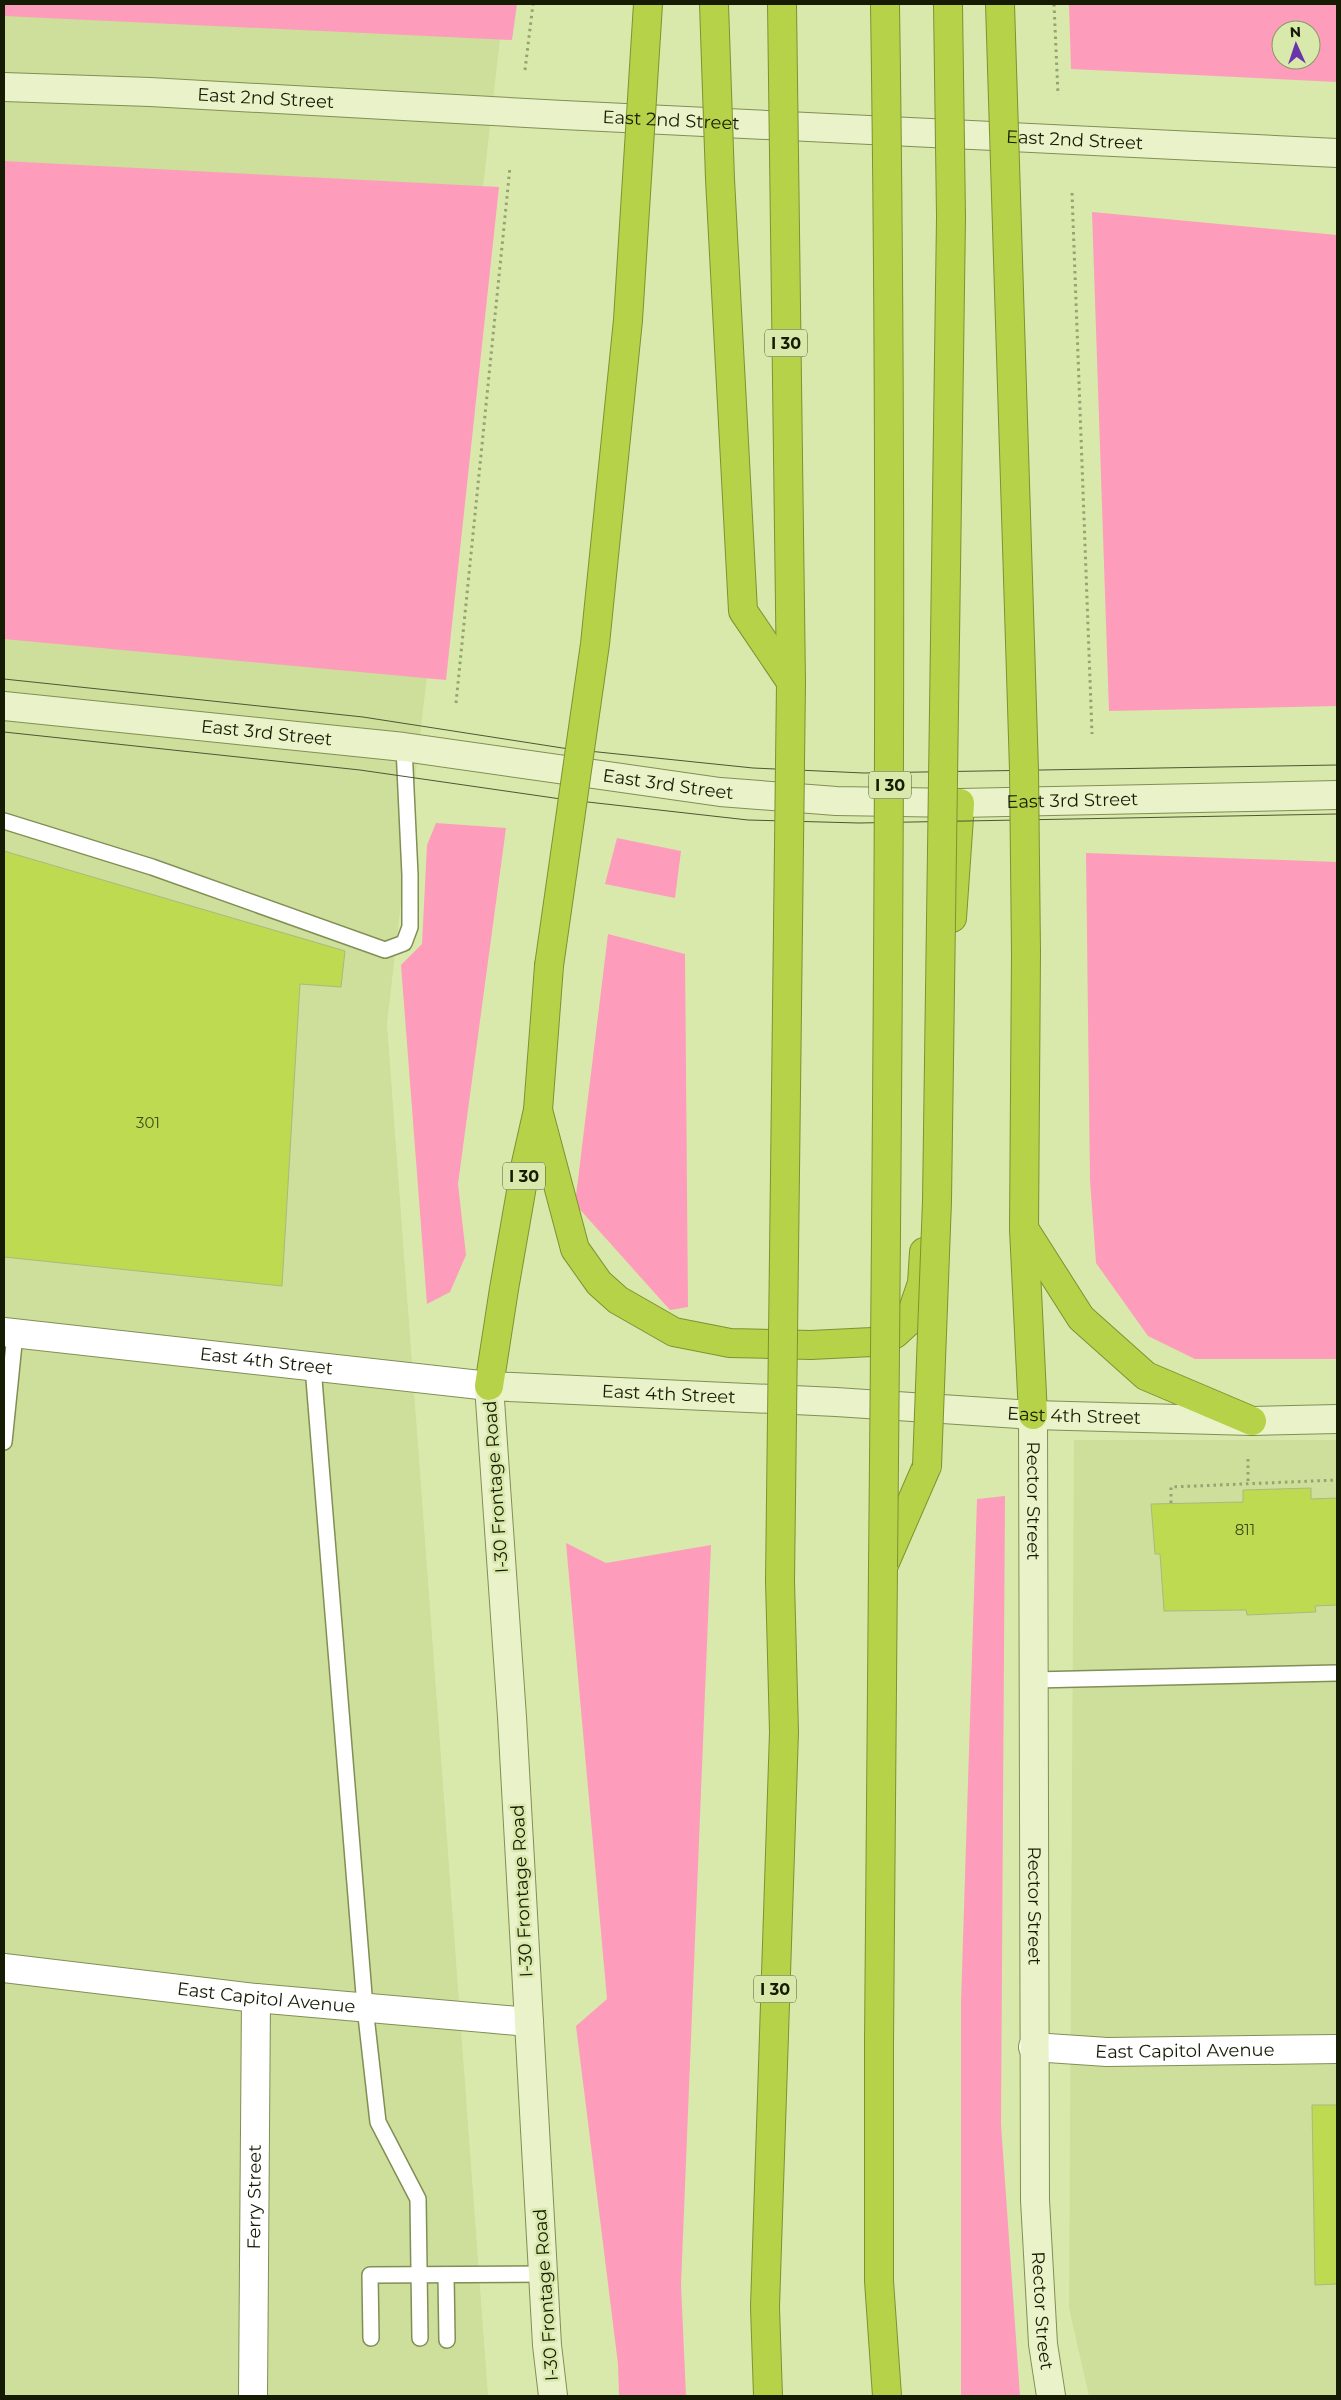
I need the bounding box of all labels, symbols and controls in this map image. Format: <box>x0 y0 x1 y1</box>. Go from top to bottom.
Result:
north arrow <box>1271 20 1321 70</box>
text: N <box>1289 23 1301 41</box>
street label: East 2nd Street <box>197 84 335 113</box>
street label: East 2nd Street <box>602 106 740 135</box>
street label: East 2nd Street <box>1006 126 1144 154</box>
road number: I 30 <box>765 329 807 356</box>
street label: East 3rd Street <box>200 715 333 751</box>
street label: East 3rd Street <box>601 764 734 804</box>
road number: I 30 <box>869 772 911 798</box>
street label: East 3rd Street <box>1006 788 1138 813</box>
house number: 301 <box>136 1113 160 1132</box>
road number: I 30 <box>503 1162 545 1190</box>
street label: East 4th Street <box>199 1343 334 1380</box>
street label: East 4th Street <box>601 1380 736 1408</box>
street label: I-30 Frontage Road <box>479 1400 513 1574</box>
street label: East 4th Street <box>1006 1402 1141 1429</box>
street label: Rector Street <box>1022 1442 1044 1560</box>
house number: 811 <box>1235 1520 1255 1539</box>
street label: I-30 Frontage Road <box>506 1804 538 1978</box>
street label: Rector Street <box>1023 1847 1045 1965</box>
road number: I 30 <box>754 1976 796 2002</box>
street label: East Capitol Avenue <box>176 1978 357 2018</box>
street label: East Capitol Avenue <box>1094 2039 1275 2063</box>
street label: Ferry Street <box>243 2144 266 2250</box>
street label: I-30 Frontage Road <box>529 2208 563 2382</box>
street label: Rector Street <box>1027 2251 1058 2372</box>

